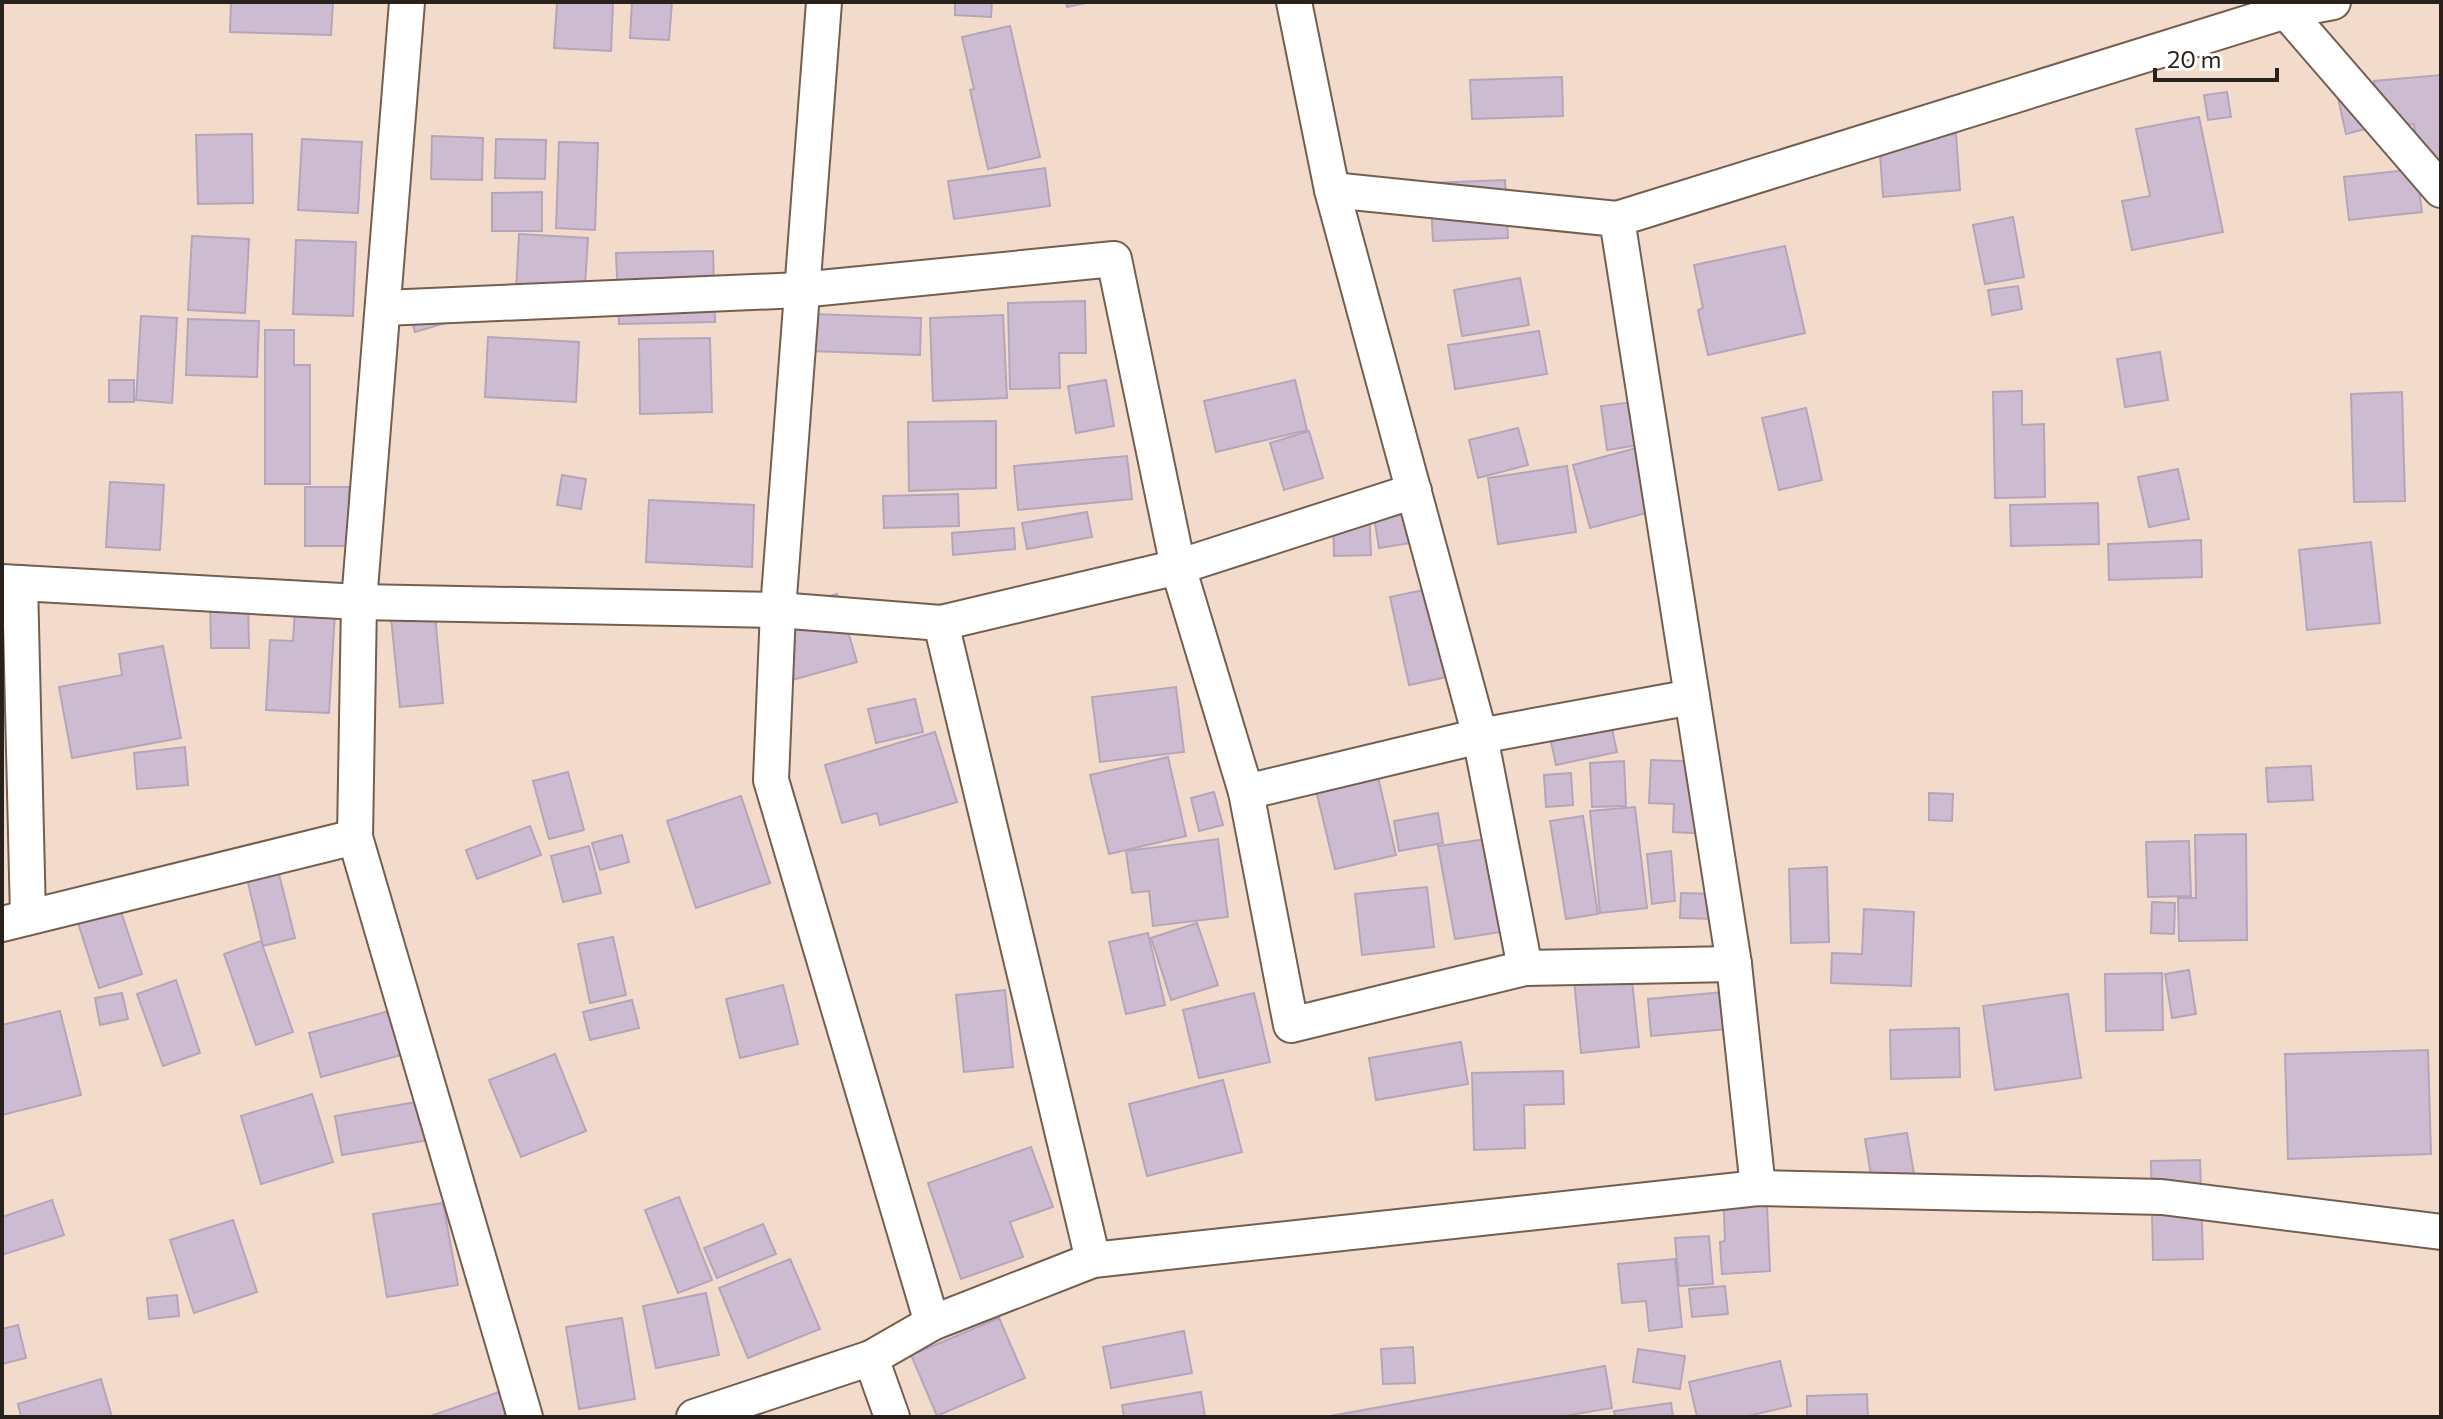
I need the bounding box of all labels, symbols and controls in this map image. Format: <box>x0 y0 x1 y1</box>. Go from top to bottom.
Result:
scale bar <box>2155 32 2277 82</box>
text: 20 m <box>2167 44 2221 73</box>

